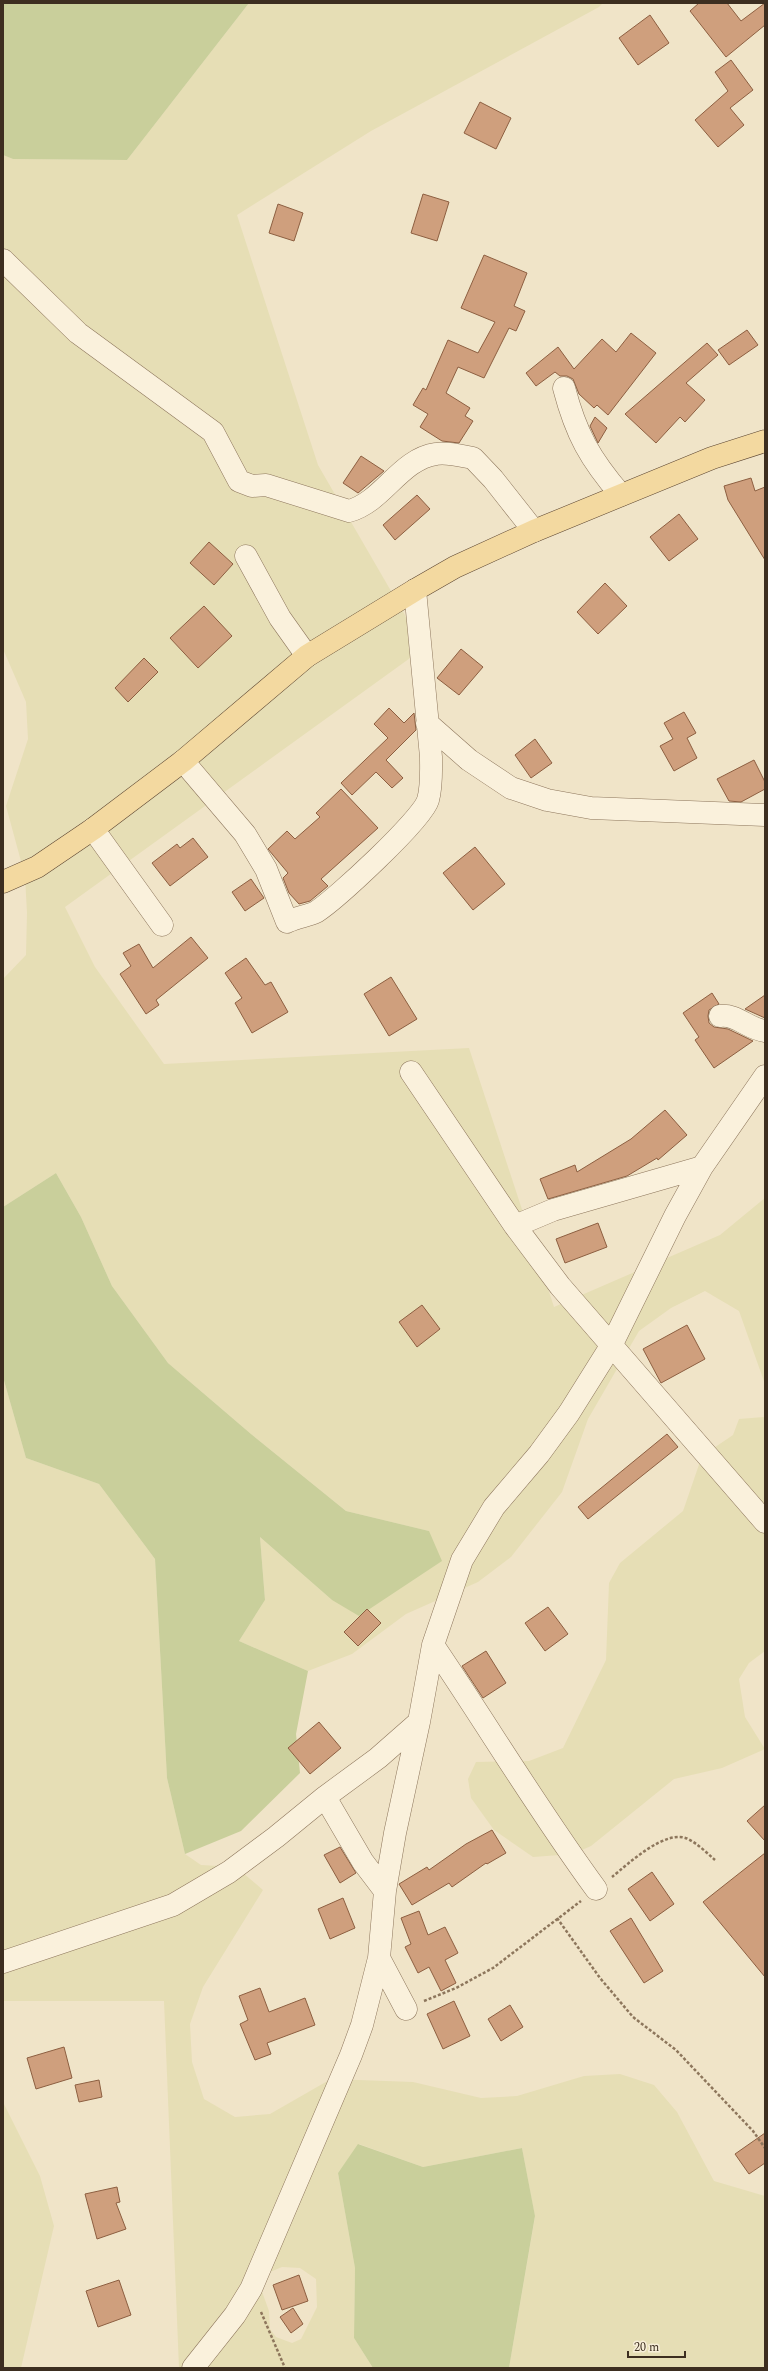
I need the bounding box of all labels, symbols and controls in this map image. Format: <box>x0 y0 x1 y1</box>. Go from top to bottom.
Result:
scale bar <box>628 2333 685 2359</box>
text: 20 m <box>634 2338 659 2357</box>

